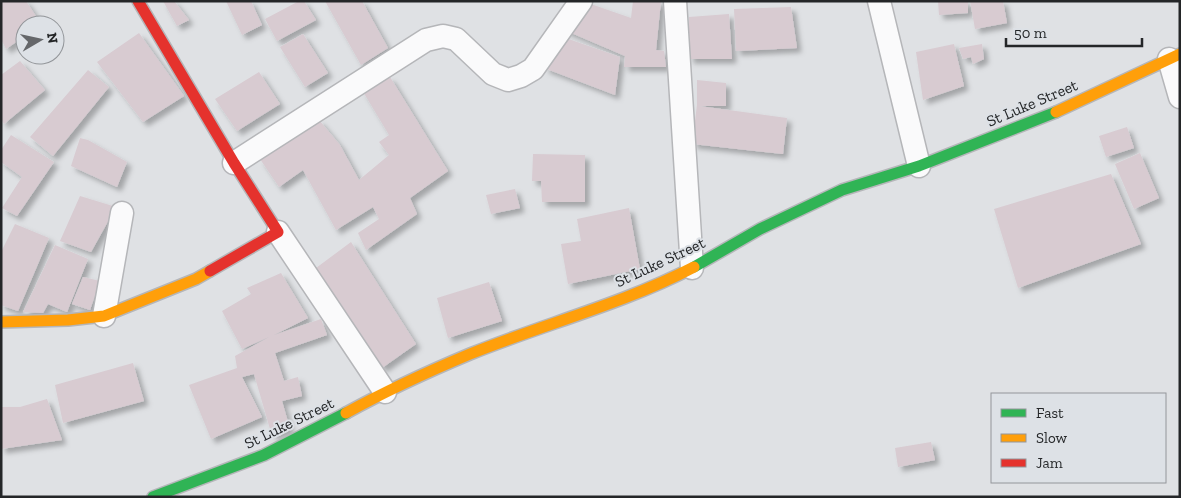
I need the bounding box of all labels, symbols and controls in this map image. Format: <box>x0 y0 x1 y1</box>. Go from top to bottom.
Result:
north arrow <box>15 15 65 65</box>
scale bar <box>1006 15 1142 47</box>
text: 50 m <box>1014 24 1047 42</box>
text: N <box>43 31 62 45</box>
street label: St Luke Street <box>984 75 1080 131</box>
street label: St Luke Street <box>612 233 708 291</box>
street label: St Luke Street <box>241 393 337 453</box>
legend <box>991 393 1166 483</box>
text: Fast <box>1036 404 1064 422</box>
text: Slow <box>1036 429 1068 447</box>
text: Jam <box>1036 454 1063 472</box>

